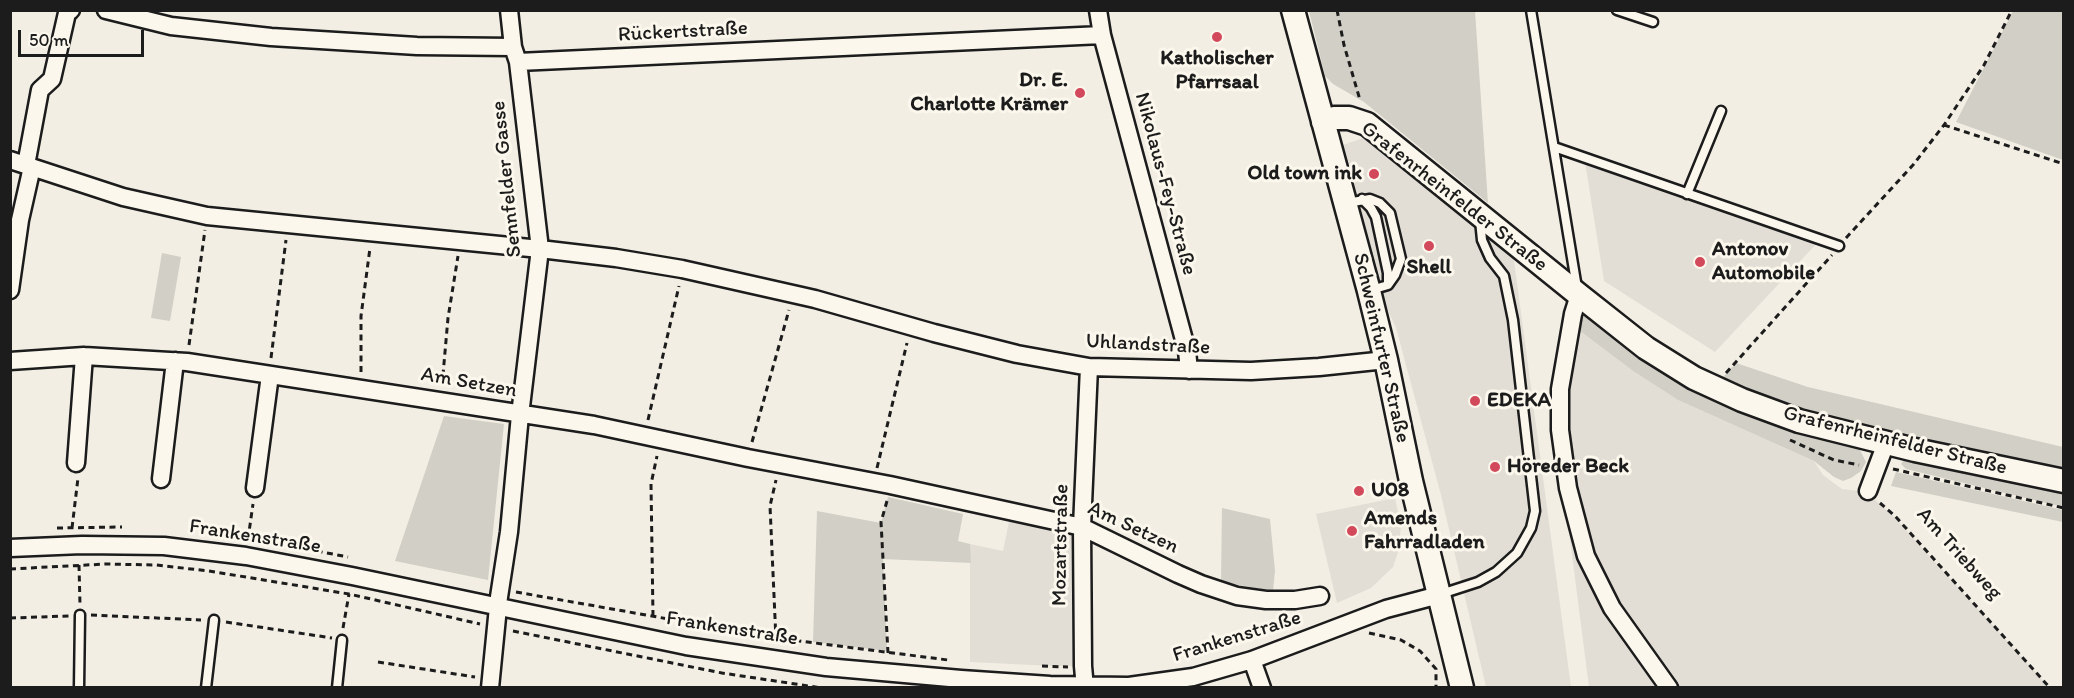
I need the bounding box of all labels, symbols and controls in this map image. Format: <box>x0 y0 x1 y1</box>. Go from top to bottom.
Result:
street label: Rückertstraße <box>617 16 749 48</box>
scale bar <box>21 18 147 56</box>
text: 50 m <box>29 29 69 51</box>
marker: Katholischer Pfarrsaal <box>1210 30 1224 44</box>
place label: Katholischer Pfarrsaal <box>1160 46 1274 96</box>
place label: Dr. E. Charlotte Krämer <box>910 68 1068 118</box>
marker: Dr. E. Charlotte Krämer <box>1073 86 1087 100</box>
street label: Nikolaus-Fey-Straße <box>1128 90 1202 278</box>
street label: Sennfelder Gasse <box>486 99 528 259</box>
street label: Grafenrheinfelder Straße <box>1356 116 1552 278</box>
place label: Old town ink <box>1247 161 1362 187</box>
marker: Old town ink <box>1367 167 1381 181</box>
place label: Antonov Automobile <box>1712 237 1815 287</box>
marker: Shell <box>1422 239 1436 253</box>
street label: Schweinfurter Straße <box>1347 251 1415 445</box>
place label: Shell <box>1406 255 1452 281</box>
marker: Antonov Automobile <box>1693 255 1707 269</box>
street label: Uhlandstraße <box>1085 329 1211 361</box>
street label: Am Setzen <box>419 362 519 404</box>
place label: EDEKA <box>1487 388 1551 414</box>
marker: EDEKA <box>1468 394 1482 408</box>
street label: Grafenrheinfelder Straße <box>1780 401 2010 481</box>
place label: Höreder Beck <box>1507 454 1629 480</box>
marker: Höreder Beck <box>1488 460 1502 474</box>
place label: U08 <box>1371 478 1409 504</box>
street label: Mozartstraße <box>1047 484 1075 606</box>
marker: U08 <box>1352 484 1366 498</box>
street label: Am Setzen <box>1084 496 1182 560</box>
street label: Am Triebweg <box>1911 503 2007 605</box>
place label: Amends Fahrradladen <box>1364 506 1485 556</box>
street label: Frankenstraße <box>187 514 323 560</box>
marker: Amends Fahrradladen <box>1345 524 1359 538</box>
street label: Frankenstraße <box>1170 605 1304 669</box>
street label: Frankenstraße <box>664 606 800 652</box>

